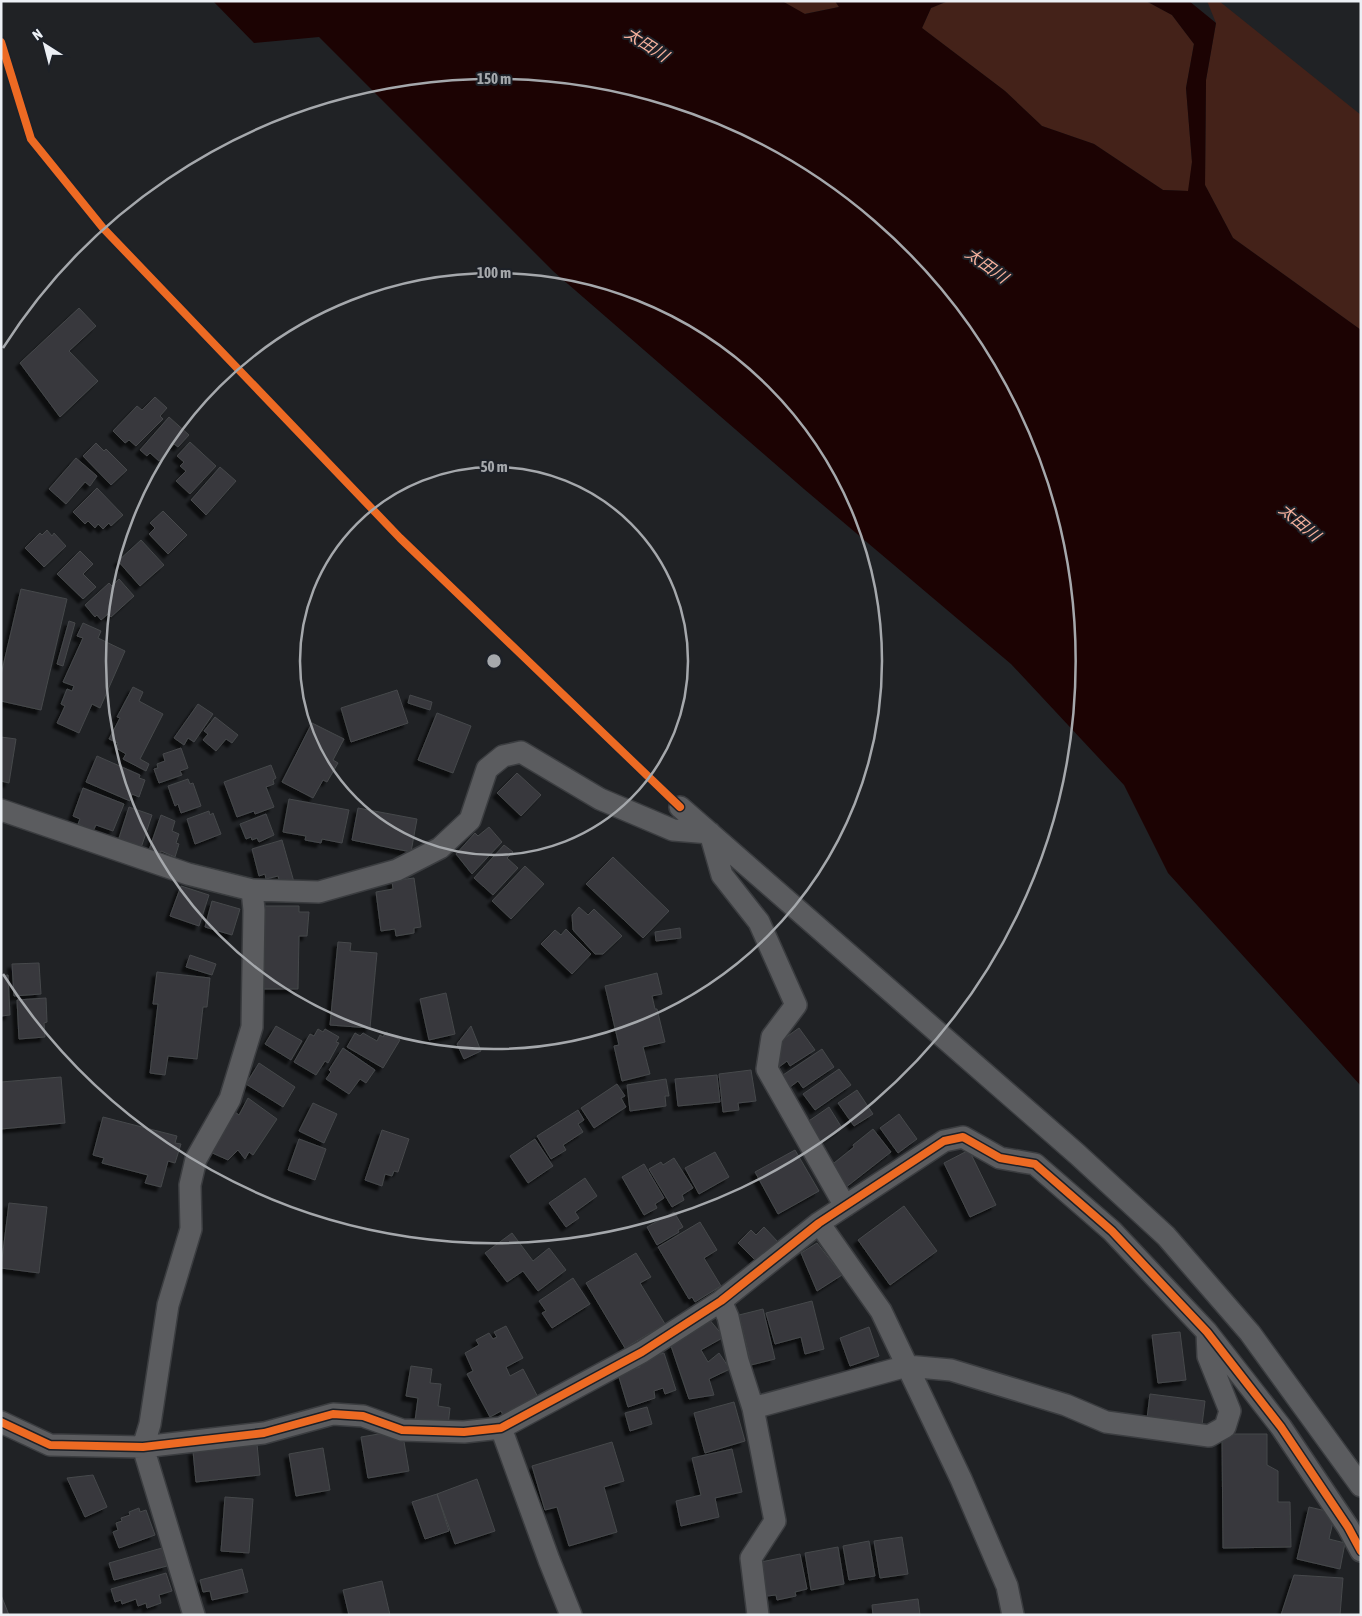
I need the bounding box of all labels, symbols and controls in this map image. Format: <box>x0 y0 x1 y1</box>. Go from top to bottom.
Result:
north arrow <box>20 20 70 70</box>
water label: 太田川 <box>622 23 674 66</box>
text: N <box>29 26 45 43</box>
text: 150 m <box>477 70 511 87</box>
water label: 太田川 <box>962 244 1013 288</box>
text: 100 m <box>477 264 511 281</box>
text: 50 m <box>481 458 508 475</box>
water label: 太田川 <box>1276 500 1326 546</box>
centre of rings <box>485 652 503 670</box>

